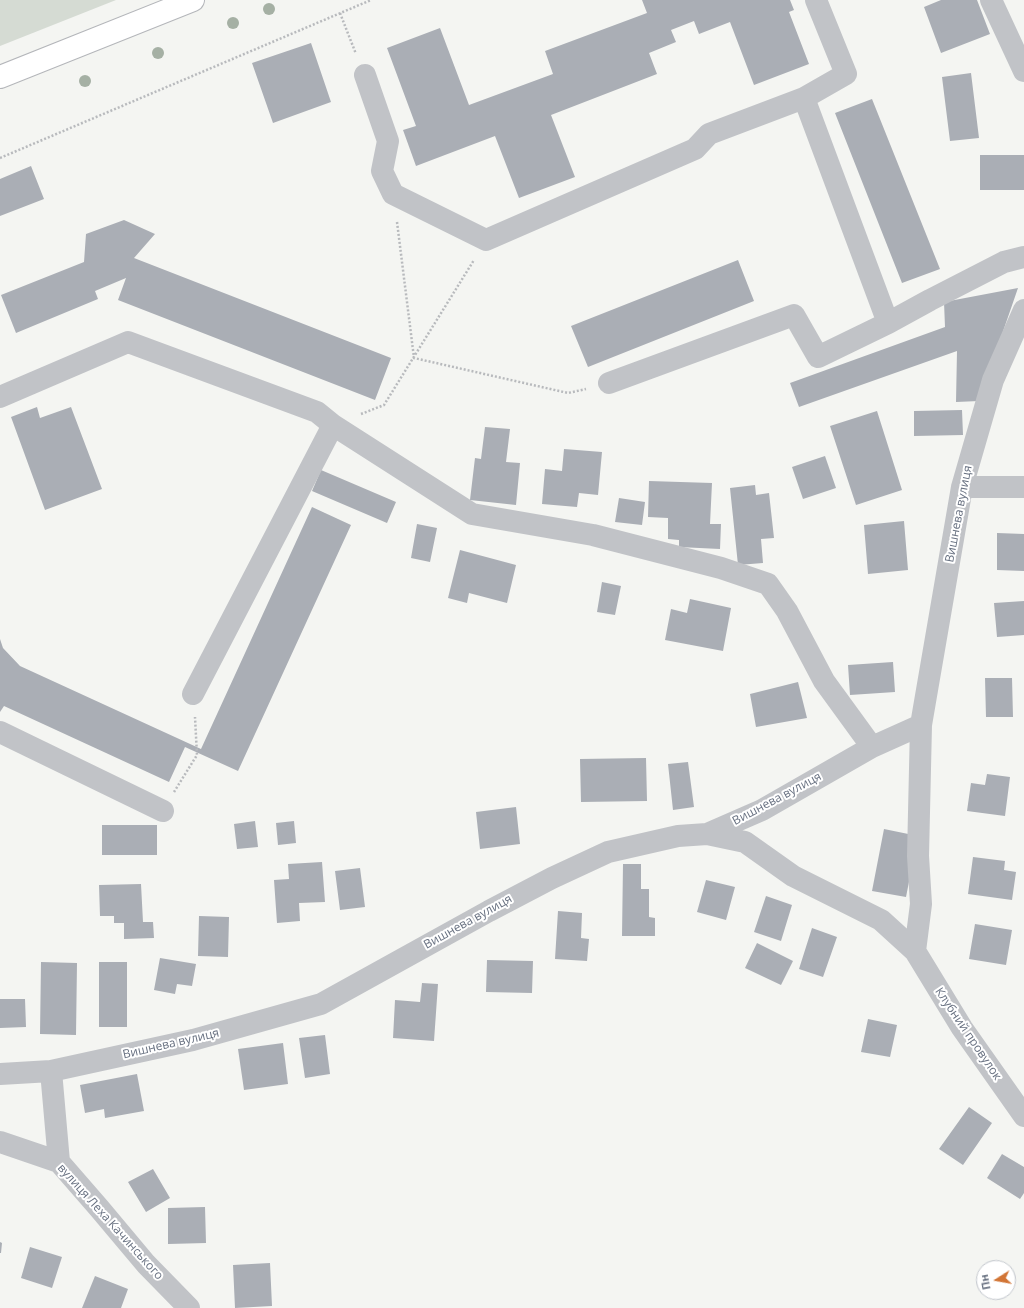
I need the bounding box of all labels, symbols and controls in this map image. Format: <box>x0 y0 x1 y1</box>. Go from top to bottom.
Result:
street label: Вишнева вулиця <box>943 464 975 564</box>
street label: Вишнева вулиця <box>730 769 824 829</box>
street label: Вишнева вулиця <box>421 892 515 952</box>
street label: Клубний провулок <box>932 985 1004 1083</box>
street label: Вишнева вулиця <box>121 1026 221 1062</box>
street label: вулиця Леха Качинського <box>54 1161 166 1283</box>
north arrow <box>976 1260 1016 1300</box>
text: Пн <box>976 1273 994 1291</box>

